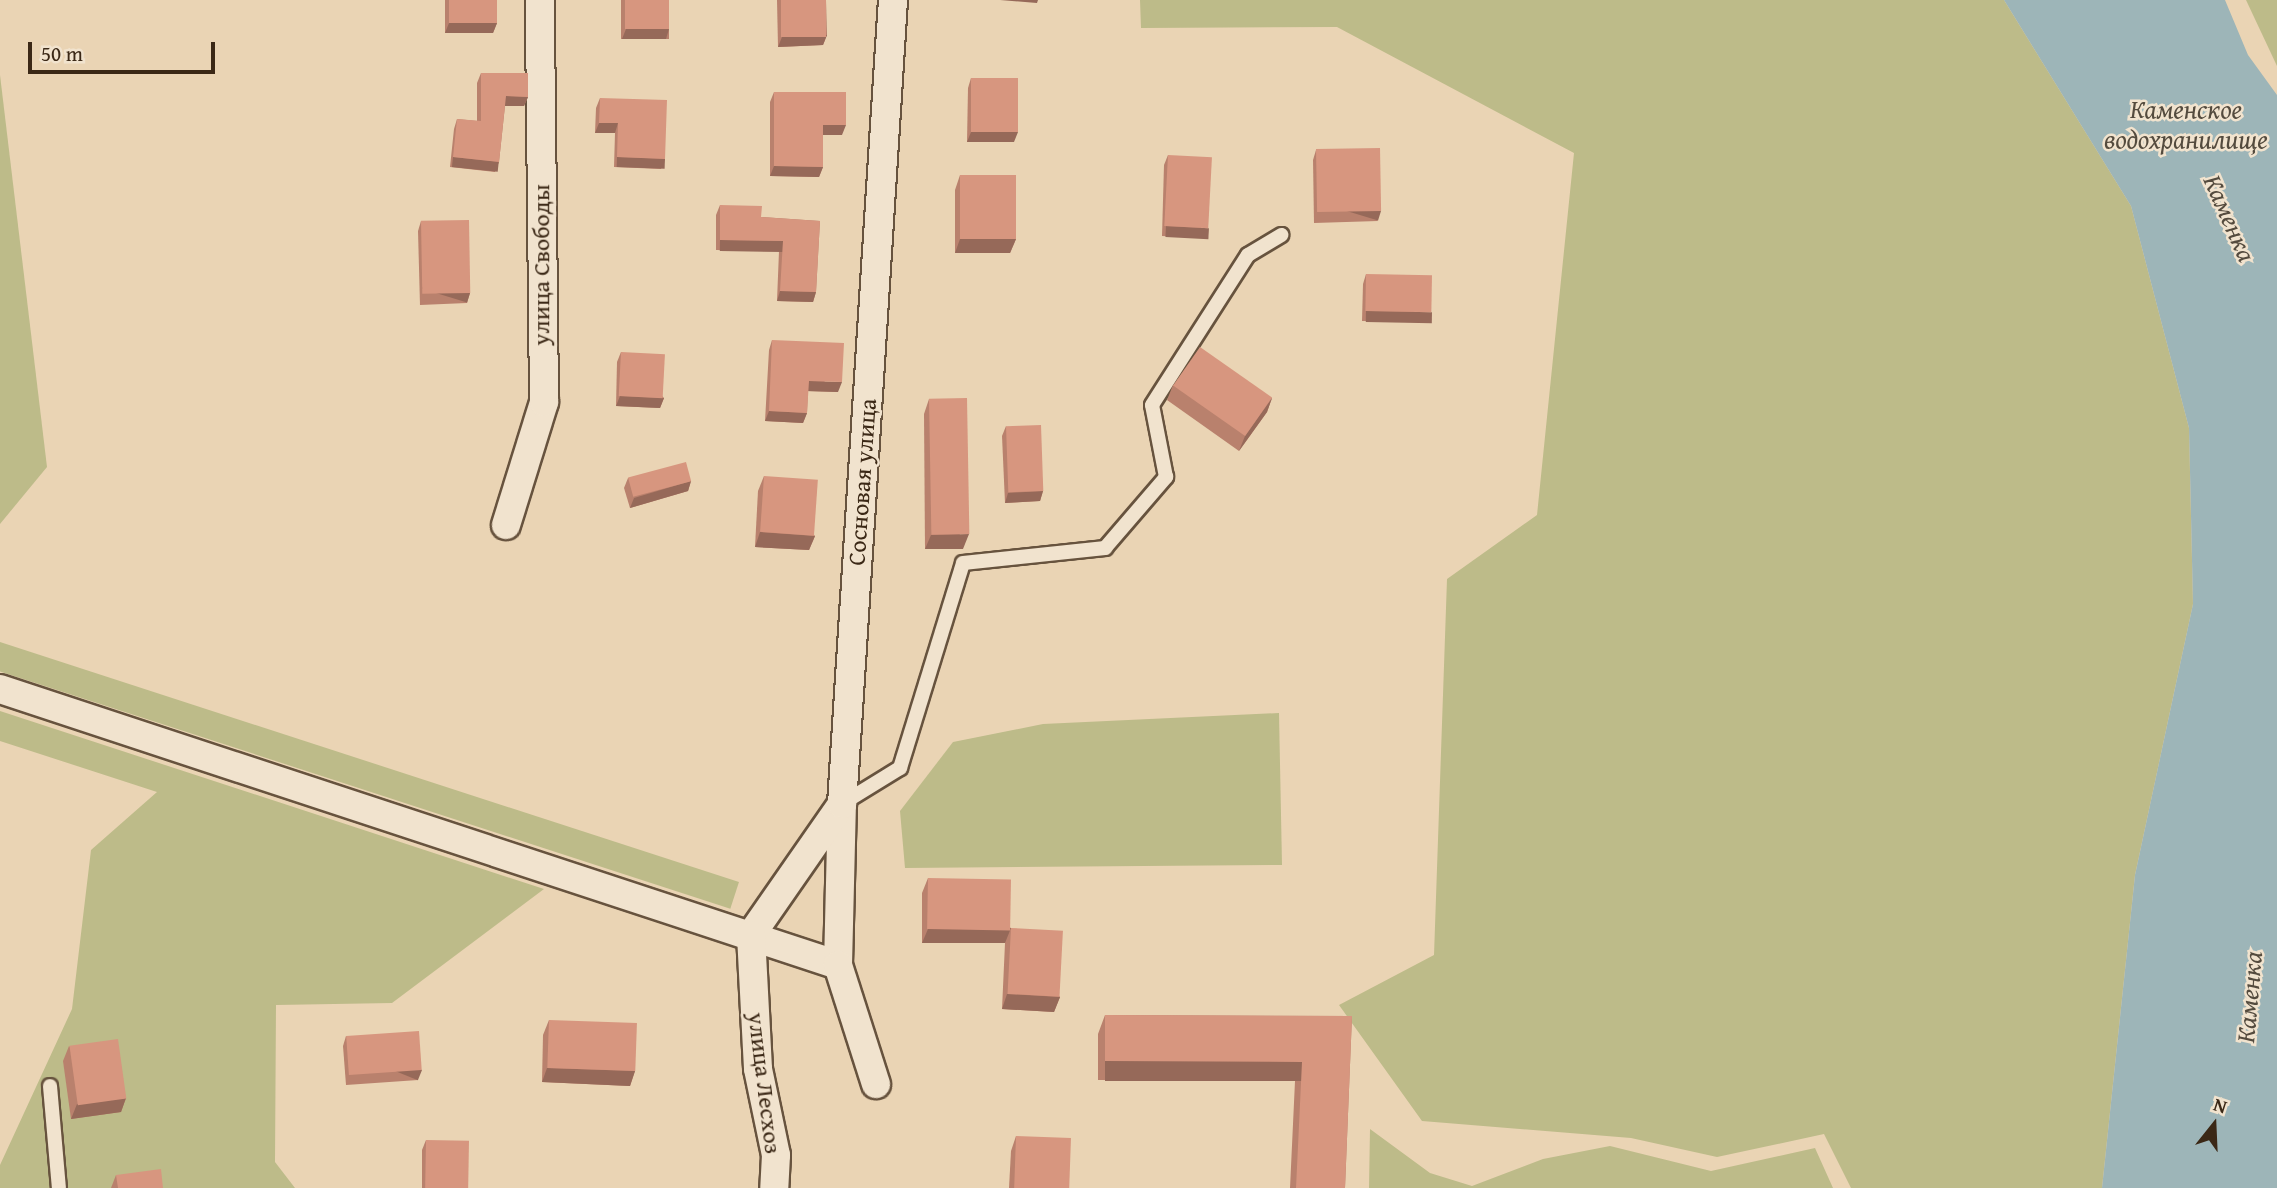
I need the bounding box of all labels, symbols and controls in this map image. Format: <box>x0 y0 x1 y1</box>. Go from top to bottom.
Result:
scale bar <box>32 28 219 72</box>
text: 50 m <box>41 38 83 69</box>
water label: Каменское водохранилище <box>2104 93 2268 154</box>
water label: Каменка <box>2197 170 2263 266</box>
street label: улица Свободы <box>527 184 555 346</box>
street label: Сосновая улица <box>842 397 882 567</box>
water label: Каменка <box>2229 950 2269 1044</box>
street label: улица Лесхоз <box>742 1011 788 1155</box>
north arrow <box>2179 1090 2249 1160</box>
text: N <box>2210 1090 2231 1120</box>

